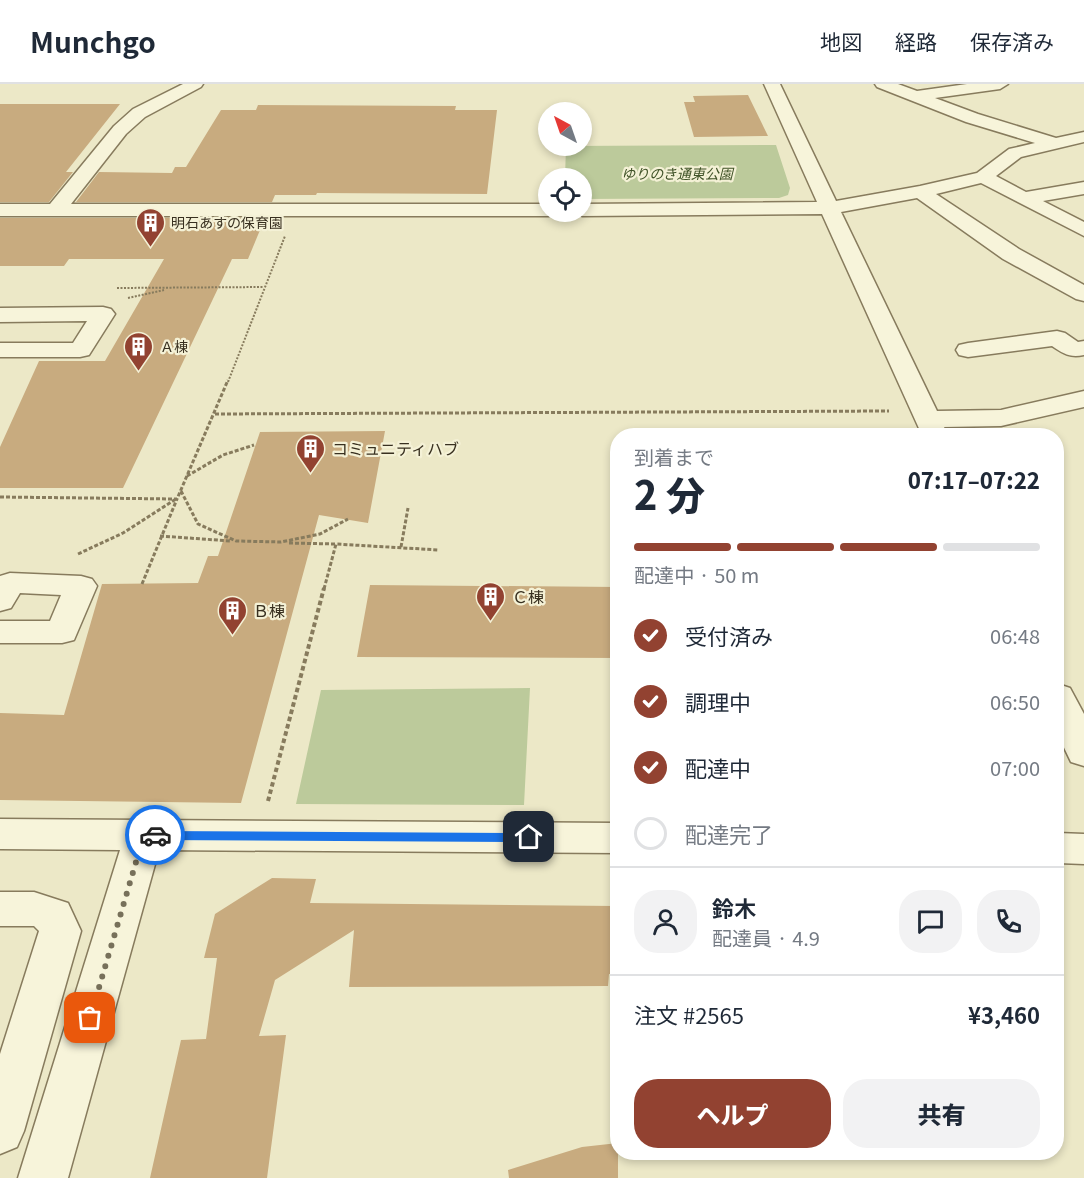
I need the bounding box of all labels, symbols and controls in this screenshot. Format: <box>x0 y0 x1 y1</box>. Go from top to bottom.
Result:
text: Munchgo <box>30 21 156 61</box>
text: 地図 <box>820 26 862 56</box>
text: 経路 <box>895 26 937 56</box>
text: 保存済み <box>970 26 1054 56</box>
north arrow <box>538 102 592 156</box>
map controls <box>538 102 592 222</box>
park label: ゆりのき通東公園 <box>621 163 735 183</box>
button: locate <box>538 168 592 222</box>
building icon: 明石あすの保育園 <box>134 206 166 248</box>
place label: 明石あすの保育園 <box>171 212 283 232</box>
building icon: Ａ棟 <box>123 330 155 372</box>
place label: Ａ棟 <box>160 336 188 356</box>
building icon: コミュニティハブ <box>295 432 327 474</box>
place label: コミュニティハブ <box>332 436 459 460</box>
text: 到着まで <box>634 442 714 471</box>
text: 07:17–07:22 <box>908 463 1040 495</box>
text: 2 分 <box>634 465 705 521</box>
text: 配達中 · 50 m <box>634 560 759 589</box>
building icon: Ｃ棟 <box>475 580 507 622</box>
place label: Ｃ棟 <box>512 584 544 608</box>
building icon: Ｂ棟 <box>216 594 248 636</box>
place label: Ｂ棟 <box>253 598 285 622</box>
icon: check <box>634 619 667 652</box>
text: 受付済み <box>685 619 773 651</box>
text: 06:48 <box>990 621 1040 650</box>
icon: check <box>634 685 667 718</box>
text: 調理中 <box>685 685 751 717</box>
text: 06:50 <box>990 687 1040 716</box>
icon: check <box>634 751 667 784</box>
text: 配達中 <box>685 751 751 783</box>
text: 07:00 <box>990 753 1040 782</box>
courier <box>125 805 185 865</box>
pin <box>503 811 554 862</box>
text: 配達完了 <box>685 817 773 849</box>
icon: car <box>139 819 172 852</box>
icon: home <box>512 820 545 853</box>
button: person <box>634 890 697 953</box>
button: chat <box>899 890 962 953</box>
button: phone <box>977 890 1040 953</box>
text: 鈴木 <box>712 891 756 923</box>
text: 配達員 · 4.9 <box>712 923 820 952</box>
pin <box>64 992 115 1043</box>
text: 注文 #2565 <box>634 998 744 1030</box>
text: ¥3,460 <box>968 998 1040 1030</box>
icon: bag <box>73 1001 106 1034</box>
button: ヘルプ <box>634 1079 831 1148</box>
button: 共有 <box>843 1079 1040 1148</box>

